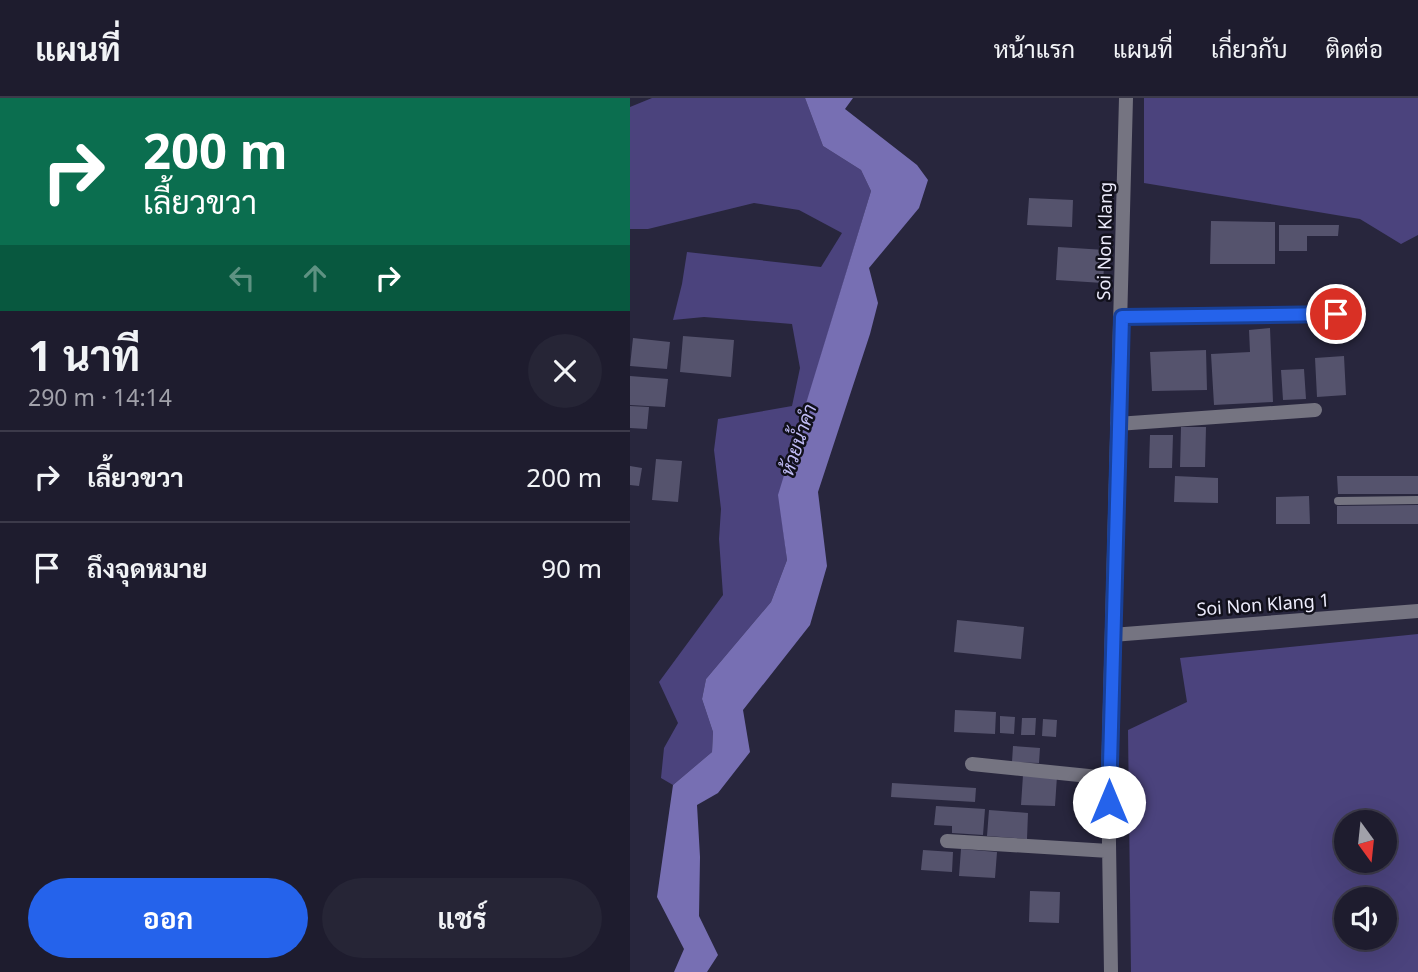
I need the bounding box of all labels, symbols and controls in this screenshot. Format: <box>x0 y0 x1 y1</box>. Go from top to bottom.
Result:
text: แผนที่ <box>35 26 121 71</box>
text: หน้าแรก <box>994 32 1075 65</box>
text: แผนที่ <box>1113 32 1173 65</box>
text: เกี่ยวกับ <box>1211 32 1288 65</box>
text: ติดต่อ <box>1326 32 1383 65</box>
text: 200 m <box>143 117 288 183</box>
icon: right <box>28 126 119 217</box>
text: เลี้ยวขวา <box>143 180 257 223</box>
street label: Soi Non Klang <box>1091 182 1117 300</box>
icon: left <box>223 259 261 297</box>
icon: ahead <box>296 259 334 297</box>
icon: right <box>369 259 407 297</box>
pin <box>1306 284 1366 344</box>
icon: arrive <box>1317 295 1355 333</box>
text: 1 นาที <box>28 326 140 383</box>
button: close <box>528 334 602 408</box>
text: 290 m · 14:14 <box>28 381 172 413</box>
water label: ห้วยน้ำคำ <box>772 400 822 480</box>
icon: right <box>28 458 66 496</box>
text: เลี้ยวขวา <box>87 459 184 495</box>
text: 200 m <box>526 459 602 495</box>
icon: arrive <box>28 549 66 587</box>
text: ถึงจุดหมาย <box>87 550 208 586</box>
text: 90 m <box>541 550 602 586</box>
street label: Soi Non Klang 1 <box>1196 587 1330 621</box>
position arrow <box>1072 765 1146 839</box>
north arrow <box>1334 810 1396 873</box>
map controls <box>1334 810 1397 950</box>
button: ออก <box>28 878 308 958</box>
button: แชร์ <box>322 878 602 958</box>
button: sound <box>1334 887 1397 950</box>

